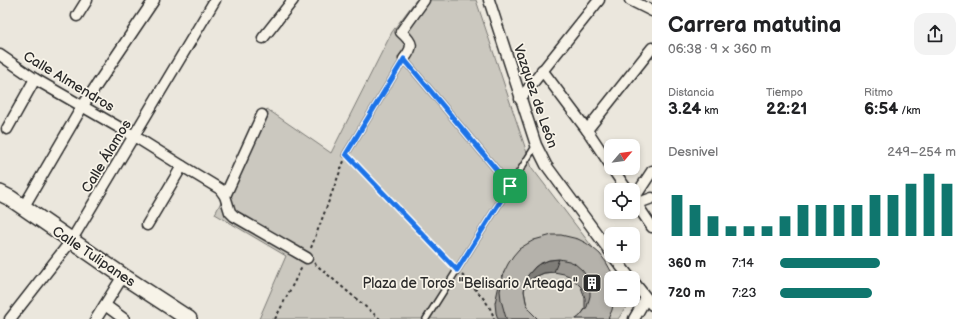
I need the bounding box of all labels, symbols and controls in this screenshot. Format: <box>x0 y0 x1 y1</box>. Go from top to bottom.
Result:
text: Carrera matutina <box>668 12 841 39</box>
button: share <box>914 13 956 55</box>
text: 06:38 · 9 × 360 m <box>668 41 771 57</box>
street label: Vazquez de León <box>510 42 561 150</box>
street label: Calle Almendros <box>20 48 117 115</box>
text: Distancia <box>668 86 714 99</box>
text: Tiempo <box>766 86 803 99</box>
text: Ritmo <box>864 86 893 99</box>
text: 3.24 <box>668 99 701 119</box>
text: 22:21 <box>766 99 807 119</box>
text: 6:54 <box>864 99 898 119</box>
text: km <box>701 104 719 117</box>
text: /km <box>898 104 921 117</box>
street label: Calle Álamos <box>77 116 135 196</box>
north arrow <box>604 139 640 175</box>
map controls <box>604 139 640 307</box>
text: Desnivel <box>668 144 718 160</box>
text: 249–254 m <box>887 144 956 160</box>
pin <box>493 169 527 203</box>
icon: arrive <box>499 175 521 197</box>
button: locate <box>604 183 640 219</box>
street label: Calle Tulipanes <box>49 222 138 290</box>
button: + <box>604 227 640 263</box>
text: 360 m <box>668 255 706 271</box>
text: 7:14 <box>732 255 754 271</box>
button: − <box>604 271 640 307</box>
building icon: Plaza de Toros "Belisario Arteaga" <box>581 272 603 294</box>
place label: Plaza de Toros "Belisario Arteaga" <box>362 275 578 292</box>
text: 720 m <box>668 285 705 301</box>
text: 7:23 <box>732 285 756 301</box>

